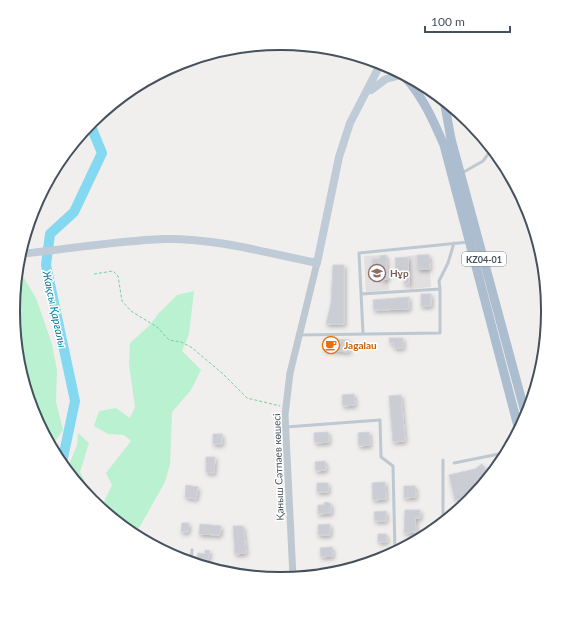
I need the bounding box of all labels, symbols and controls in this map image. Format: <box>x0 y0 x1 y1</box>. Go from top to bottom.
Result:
scale bar <box>425 8 510 34</box>
text: 100 m <box>431 14 465 29</box>
road number: KZ04-01 <box>462 252 506 266</box>
school or university icon: Нұр <box>367 263 387 283</box>
place label: Нұр <box>390 267 409 279</box>
water label: Жақсы Қарғалы <box>40 268 69 349</box>
cafe icon: Jagalau <box>321 335 341 355</box>
place label: Jagalau <box>344 339 377 351</box>
street label: Қаныш Сәтпаев көшесі <box>270 413 286 521</box>

